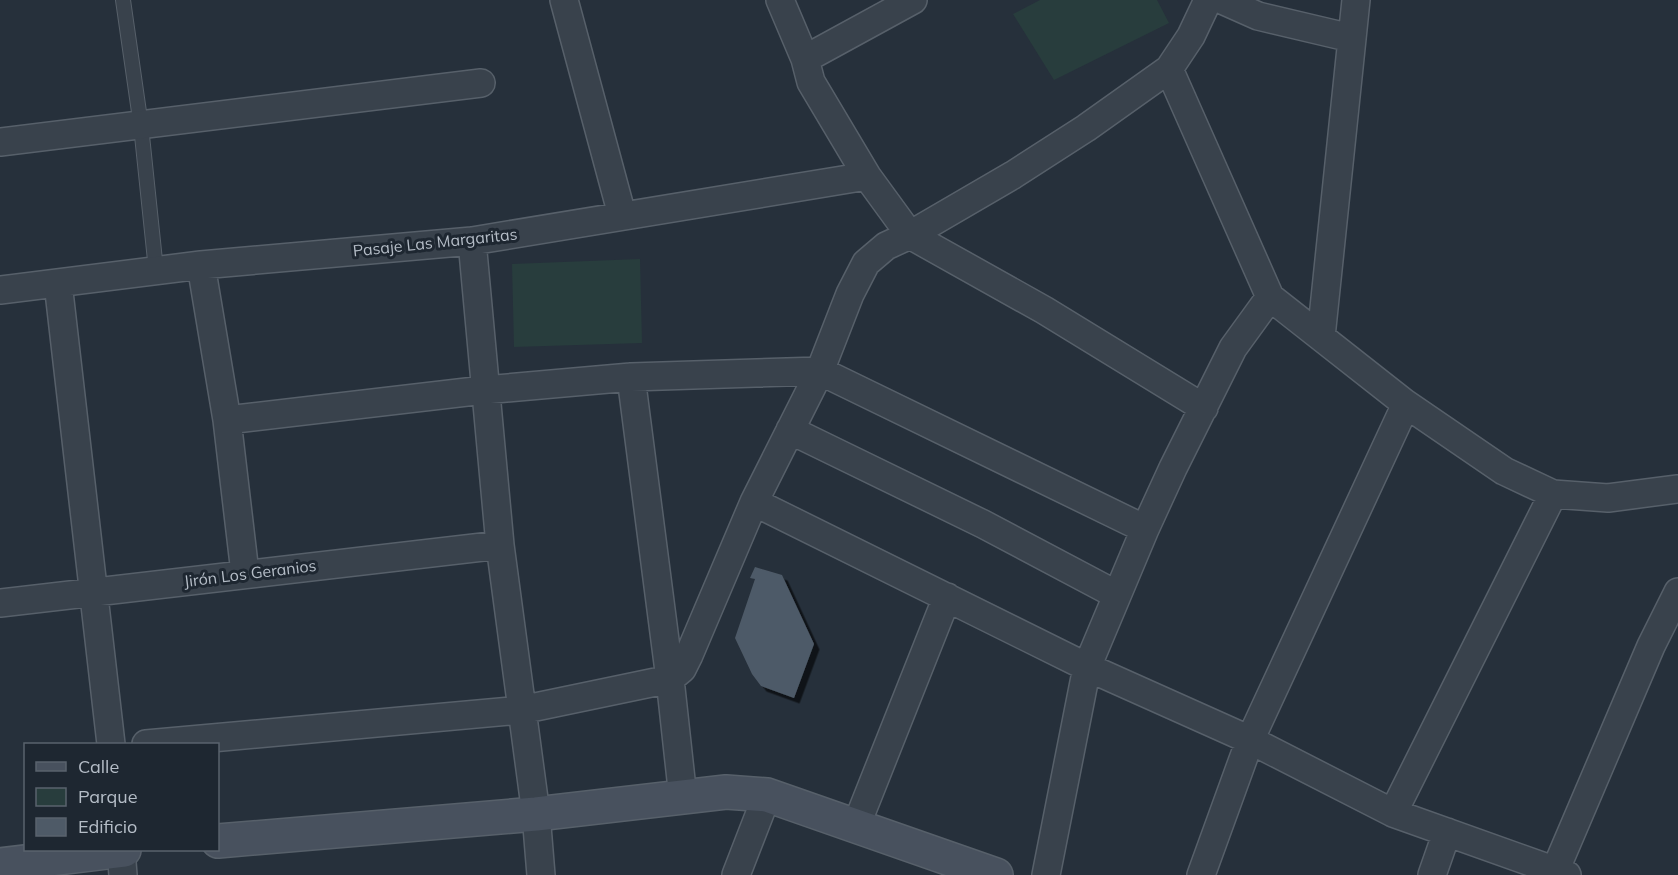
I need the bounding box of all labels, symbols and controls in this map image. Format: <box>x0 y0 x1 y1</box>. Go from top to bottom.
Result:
street label: Pasaje Las Margaritas <box>352 223 518 261</box>
street label: Jirón Los Geranios <box>183 555 317 591</box>
legend <box>24 743 219 851</box>
text: Calle <box>78 755 119 778</box>
text: Parque <box>78 785 137 808</box>
text: Edificio <box>78 815 137 838</box>

